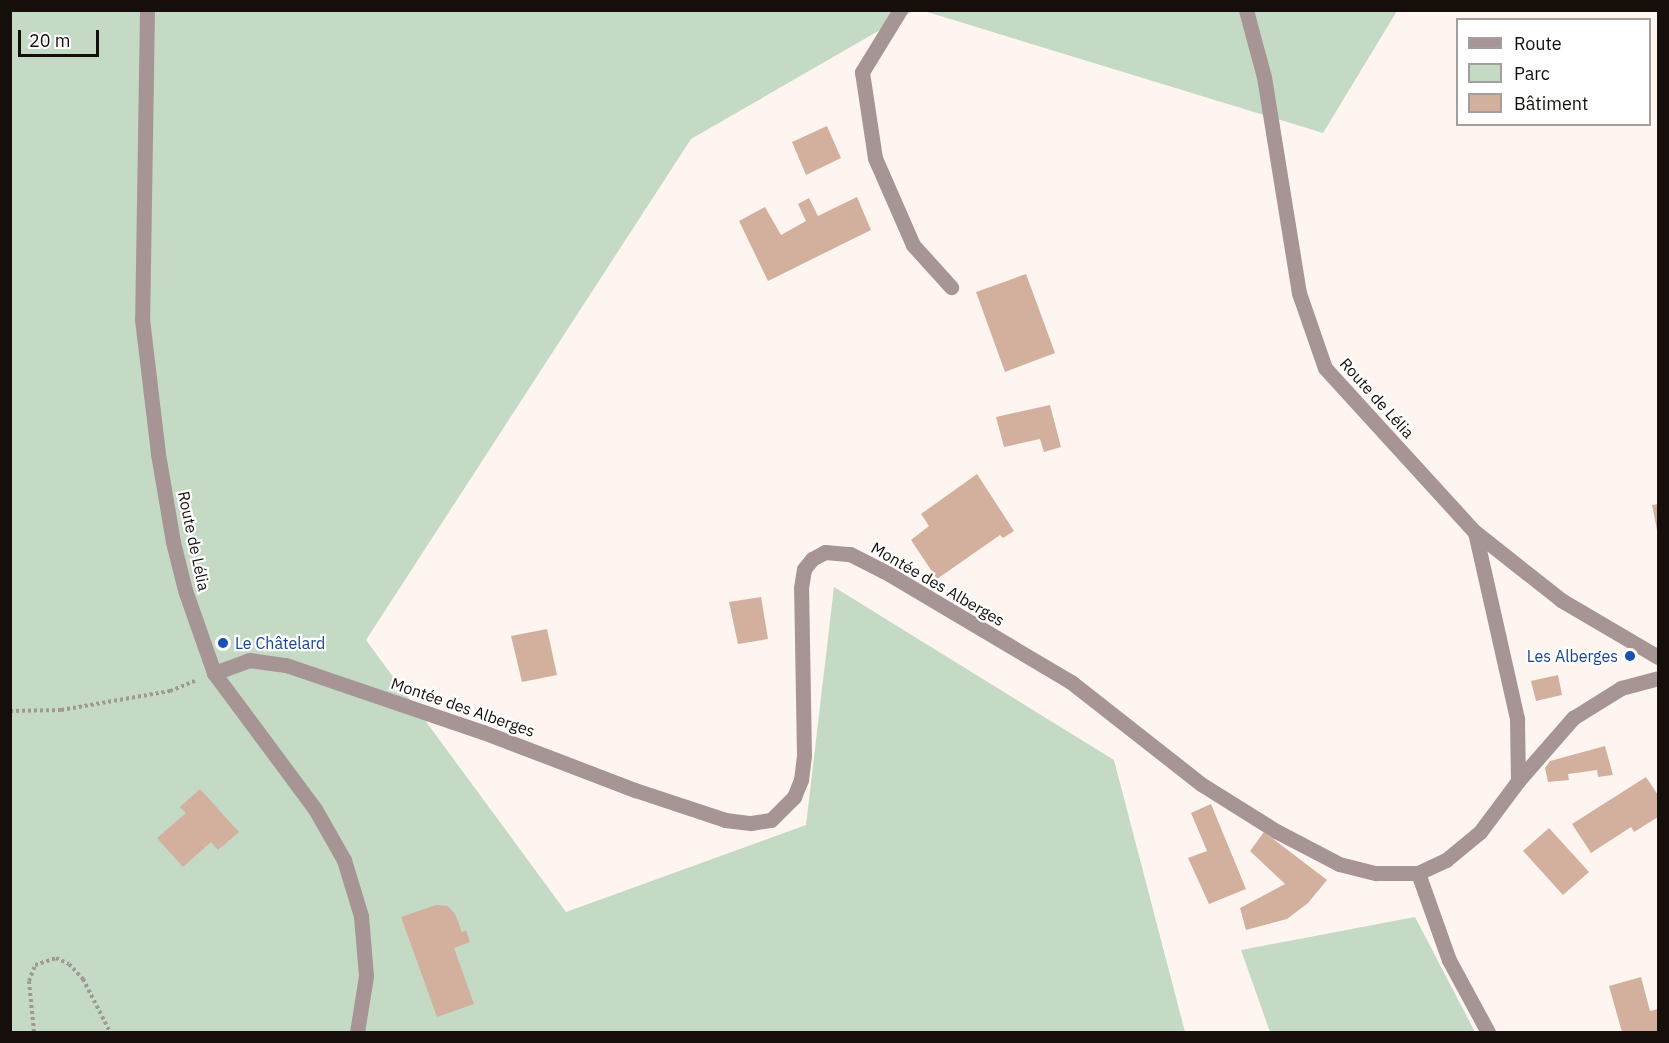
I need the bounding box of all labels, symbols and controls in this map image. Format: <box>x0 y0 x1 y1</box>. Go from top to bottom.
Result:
scale bar <box>21 18 102 56</box>
legend <box>1456 18 1651 126</box>
text: 20 m <box>29 29 71 52</box>
text: Route <box>1514 32 1562 55</box>
text: Parc <box>1514 62 1550 85</box>
text: Bâtiment <box>1514 92 1588 115</box>
street label: Route de Lélia <box>1336 354 1418 442</box>
street label: Route de Lélia <box>174 489 214 593</box>
street label: Montée des Alberges <box>868 538 1008 630</box>
place label: Le Châtelard <box>235 633 325 653</box>
marker: Le Châtelard <box>216 636 230 650</box>
place label: Les Alberges <box>1527 646 1618 666</box>
marker: Les Alberges <box>1623 649 1637 663</box>
street label: Montée des Alberges <box>389 673 537 741</box>

